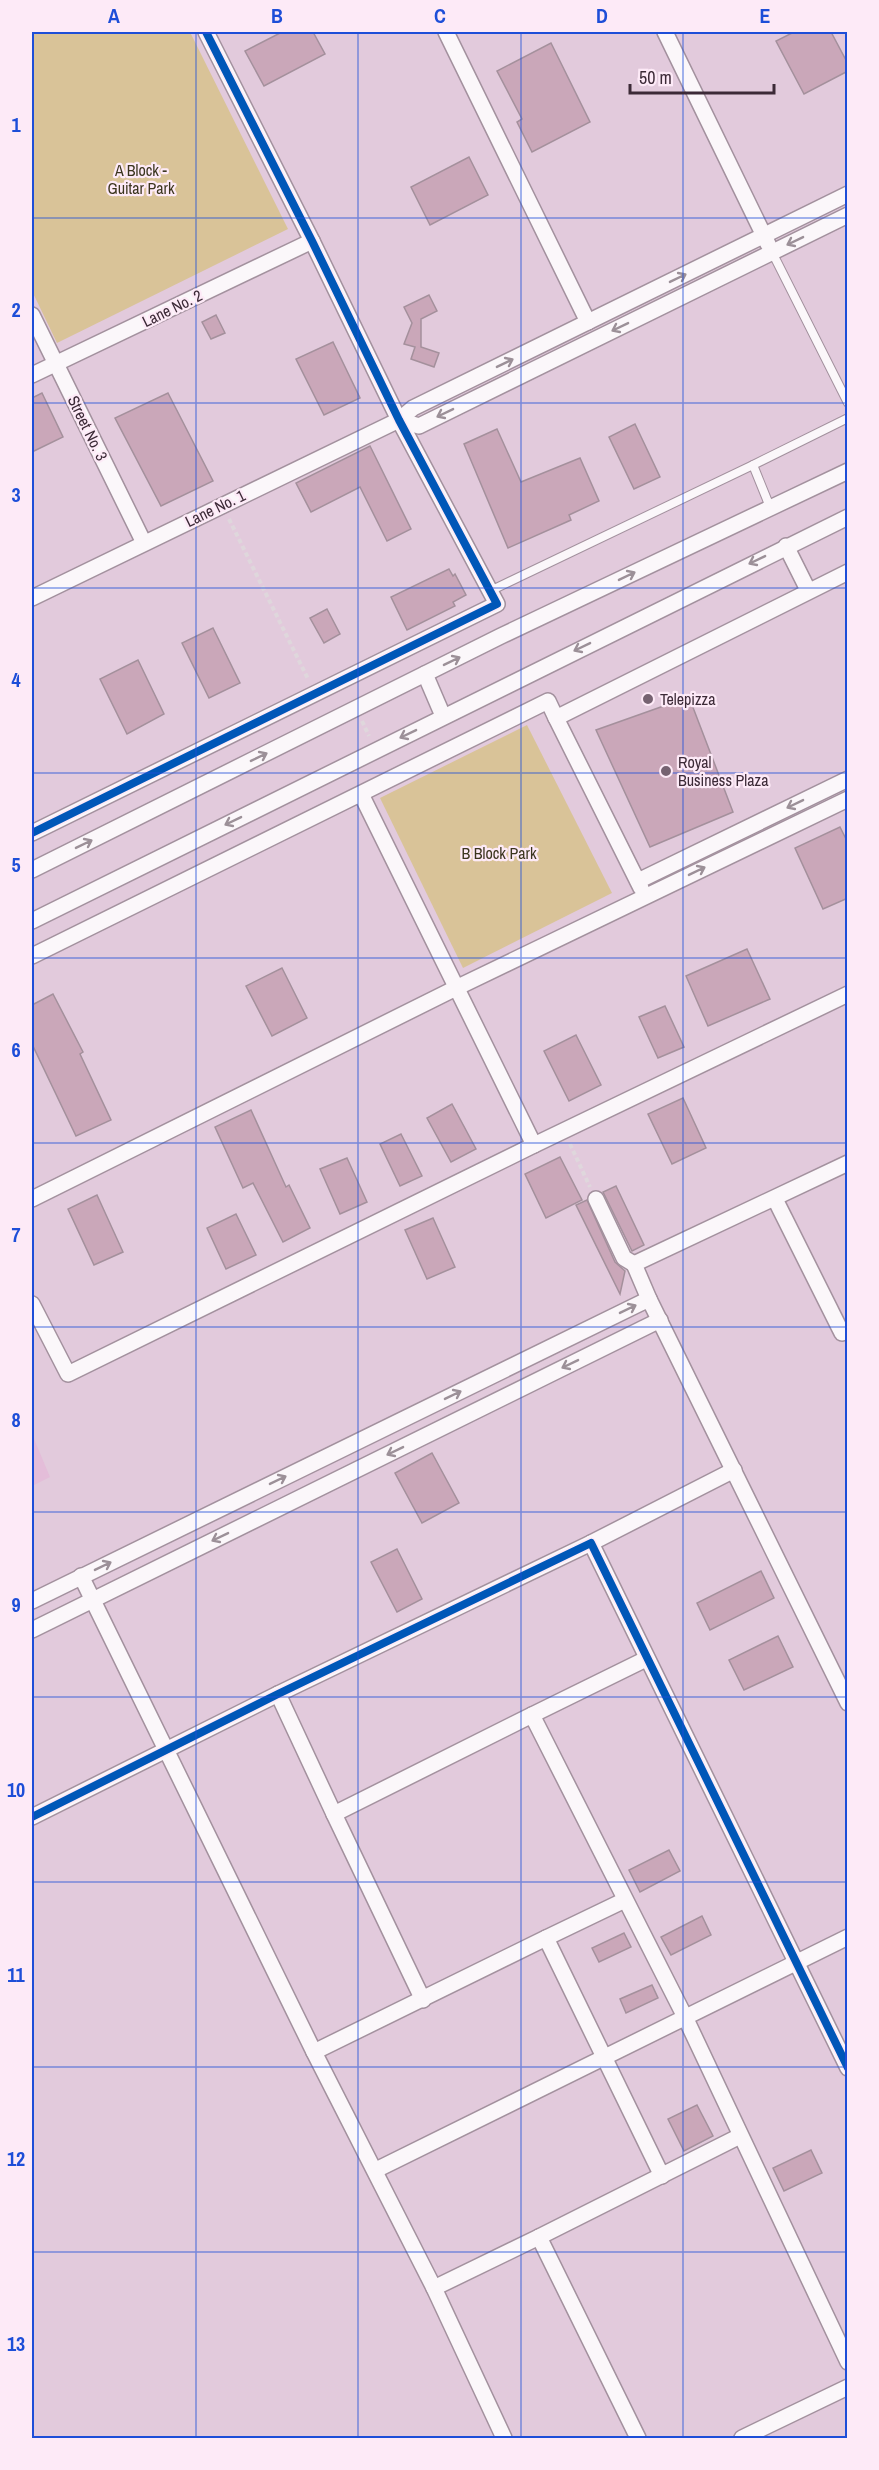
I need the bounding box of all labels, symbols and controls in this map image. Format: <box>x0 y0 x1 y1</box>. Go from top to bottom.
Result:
text: A <box>108 2 120 29</box>
text: B <box>271 2 283 29</box>
text: C <box>434 2 446 29</box>
text: D <box>596 2 608 29</box>
text: E <box>760 2 771 29</box>
scale bar <box>630 57 774 95</box>
text: 50 m <box>639 65 672 90</box>
text: 1 <box>11 111 21 138</box>
park label: A Block - Guitar Park <box>107 159 175 199</box>
one-way arrow <box>786 235 804 247</box>
one-way arrow <box>668 271 686 283</box>
street label: Lane No. 2 <box>138 284 206 332</box>
text: 2 <box>11 296 21 323</box>
one-way arrow <box>612 321 629 333</box>
one-way arrow <box>496 356 514 368</box>
street label: Street No. 3 <box>63 392 113 464</box>
one-way arrow <box>437 408 455 420</box>
text: 3 <box>11 481 21 508</box>
street label: Lane No. 1 <box>181 484 249 532</box>
one-way arrow <box>748 555 766 567</box>
one-way arrow <box>618 569 636 581</box>
one-way arrow <box>574 642 592 653</box>
one-way arrow <box>443 655 460 667</box>
text: 4 <box>11 666 21 693</box>
place label: Telepizza <box>660 688 716 710</box>
marker: Telepizza <box>641 692 655 706</box>
one-way arrow <box>399 728 417 740</box>
one-way arrow <box>249 751 267 762</box>
place label: Royal Business Plaza <box>678 751 769 791</box>
marker: Royal Business Plaza <box>659 764 673 778</box>
one-way arrow <box>786 799 804 811</box>
one-way arrow <box>224 815 242 827</box>
one-way arrow <box>74 837 92 849</box>
park label: B Block Park <box>461 842 537 864</box>
text: 5 <box>11 851 21 878</box>
one-way arrow <box>688 865 706 877</box>
text: 6 <box>11 1036 21 1063</box>
text: 7 <box>11 1221 21 1248</box>
one-way arrow <box>619 1303 637 1314</box>
one-way arrow <box>561 1359 579 1371</box>
one-way arrow <box>444 1388 462 1400</box>
text: 8 <box>11 1406 21 1433</box>
one-way arrow <box>386 1445 404 1457</box>
one-way arrow <box>269 1474 287 1486</box>
one-way arrow <box>212 1531 229 1543</box>
one-way arrow <box>93 1559 111 1571</box>
text: 9 <box>11 1591 21 1618</box>
text: 10 <box>7 1776 25 1803</box>
text: 11 <box>7 1961 26 1988</box>
text: 12 <box>7 2145 25 2172</box>
text: 13 <box>7 2330 25 2357</box>

